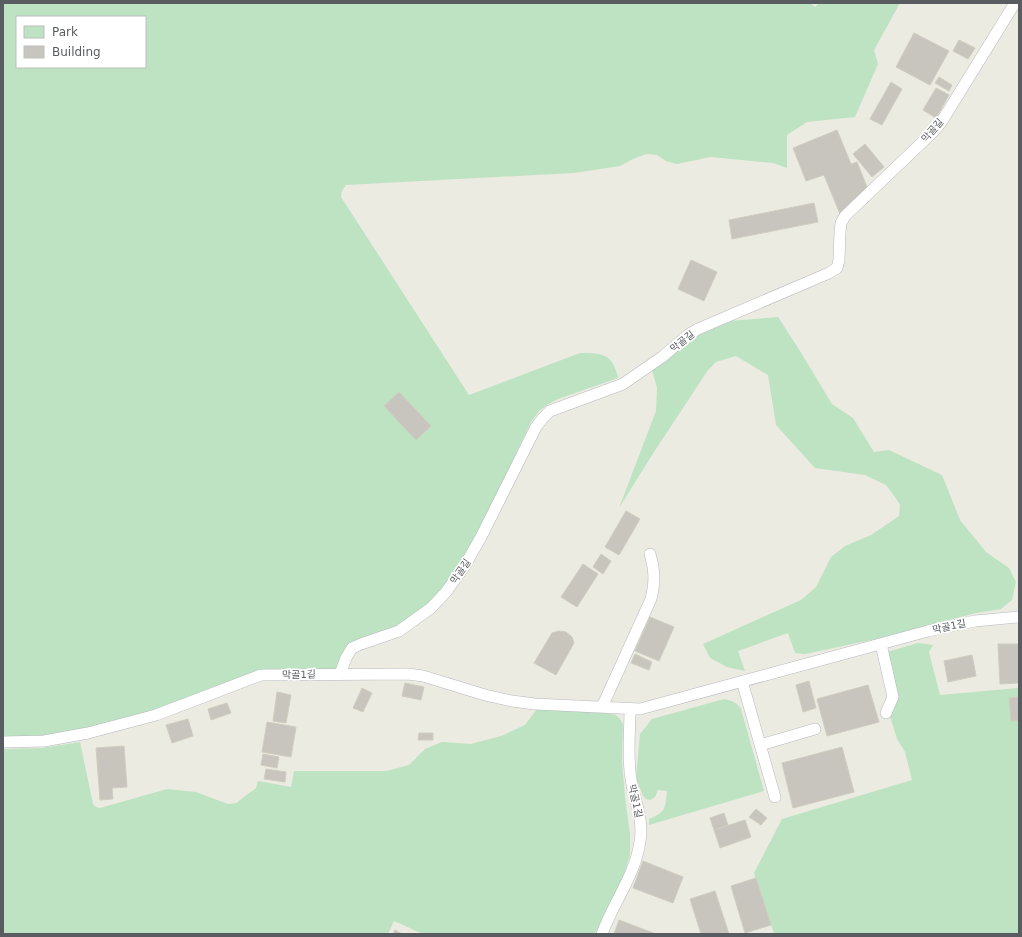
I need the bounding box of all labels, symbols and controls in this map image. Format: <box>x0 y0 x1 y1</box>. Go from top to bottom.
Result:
legend <box>16 16 146 68</box>
text: Park <box>52 25 78 39</box>
text: Building <box>52 45 101 59</box>
street label: 막골길 <box>919 116 946 144</box>
street label: 막골길 <box>668 329 697 354</box>
street label: 막골길 <box>448 557 473 586</box>
street label: 막골1길 <box>931 618 967 635</box>
street label: 막골1길 <box>282 669 316 680</box>
street label: 막골1길 <box>626 783 645 819</box>

